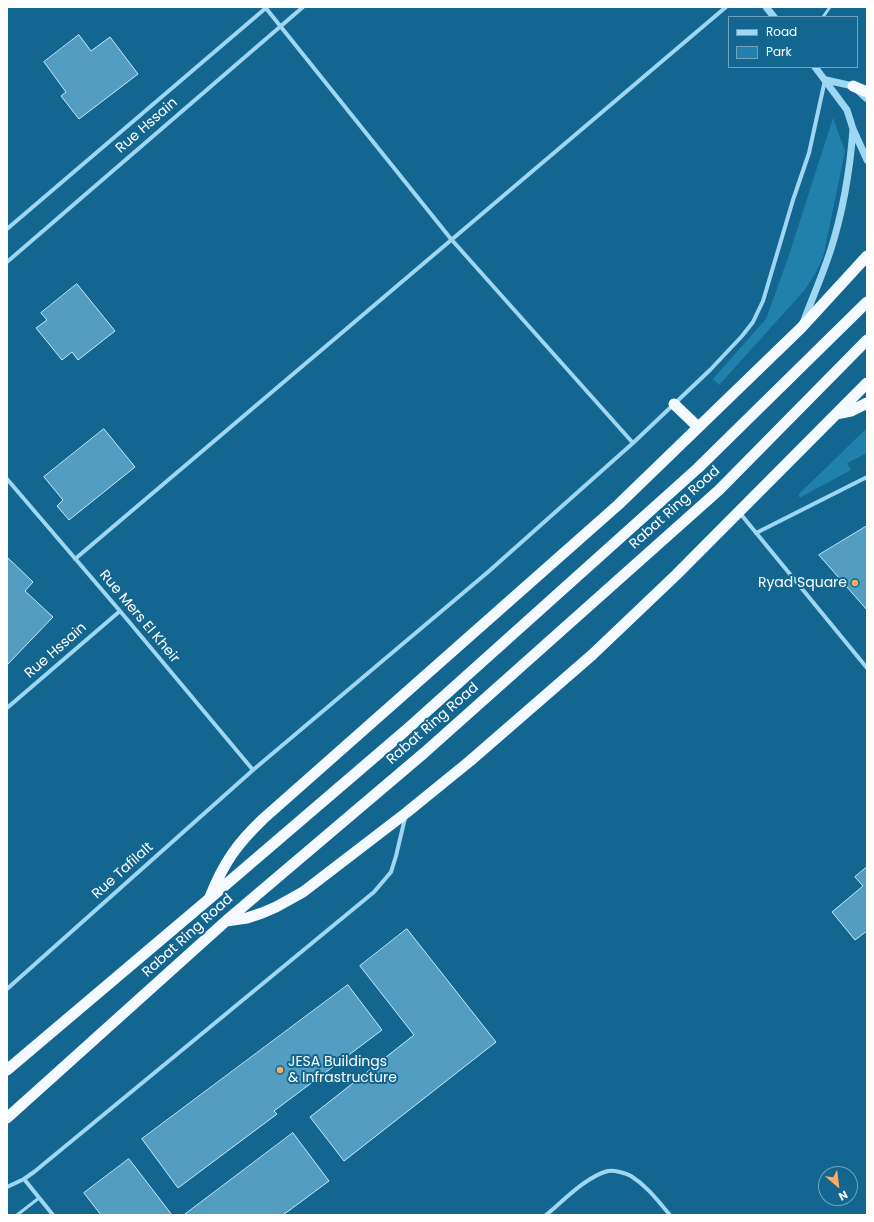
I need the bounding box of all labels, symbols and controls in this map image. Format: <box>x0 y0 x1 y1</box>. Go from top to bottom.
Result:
legend <box>728 16 858 68</box>
text: Road <box>766 23 797 40</box>
text: Park <box>766 43 792 60</box>
street label: Rue Hssain <box>113 95 181 157</box>
street label: Rabat Ring Road <box>626 463 724 553</box>
street label: Rue Mers El Kheir <box>95 567 183 667</box>
place label: Ryad Square <box>758 575 847 591</box>
marker: Ryad Square <box>850 578 860 588</box>
street label: Rue Hssain <box>22 620 90 682</box>
street label: Rabat Ring Road <box>384 680 482 768</box>
street label: Rue Tafilalt <box>89 839 157 903</box>
street label: Rabat Ring Road <box>139 891 237 981</box>
place label: JESA Buildings & Infrastructure <box>288 1054 397 1086</box>
marker: JESA Buildings & Infrastructure <box>275 1065 285 1075</box>
north arrow <box>818 1166 858 1206</box>
text: N <box>836 1187 851 1205</box>

